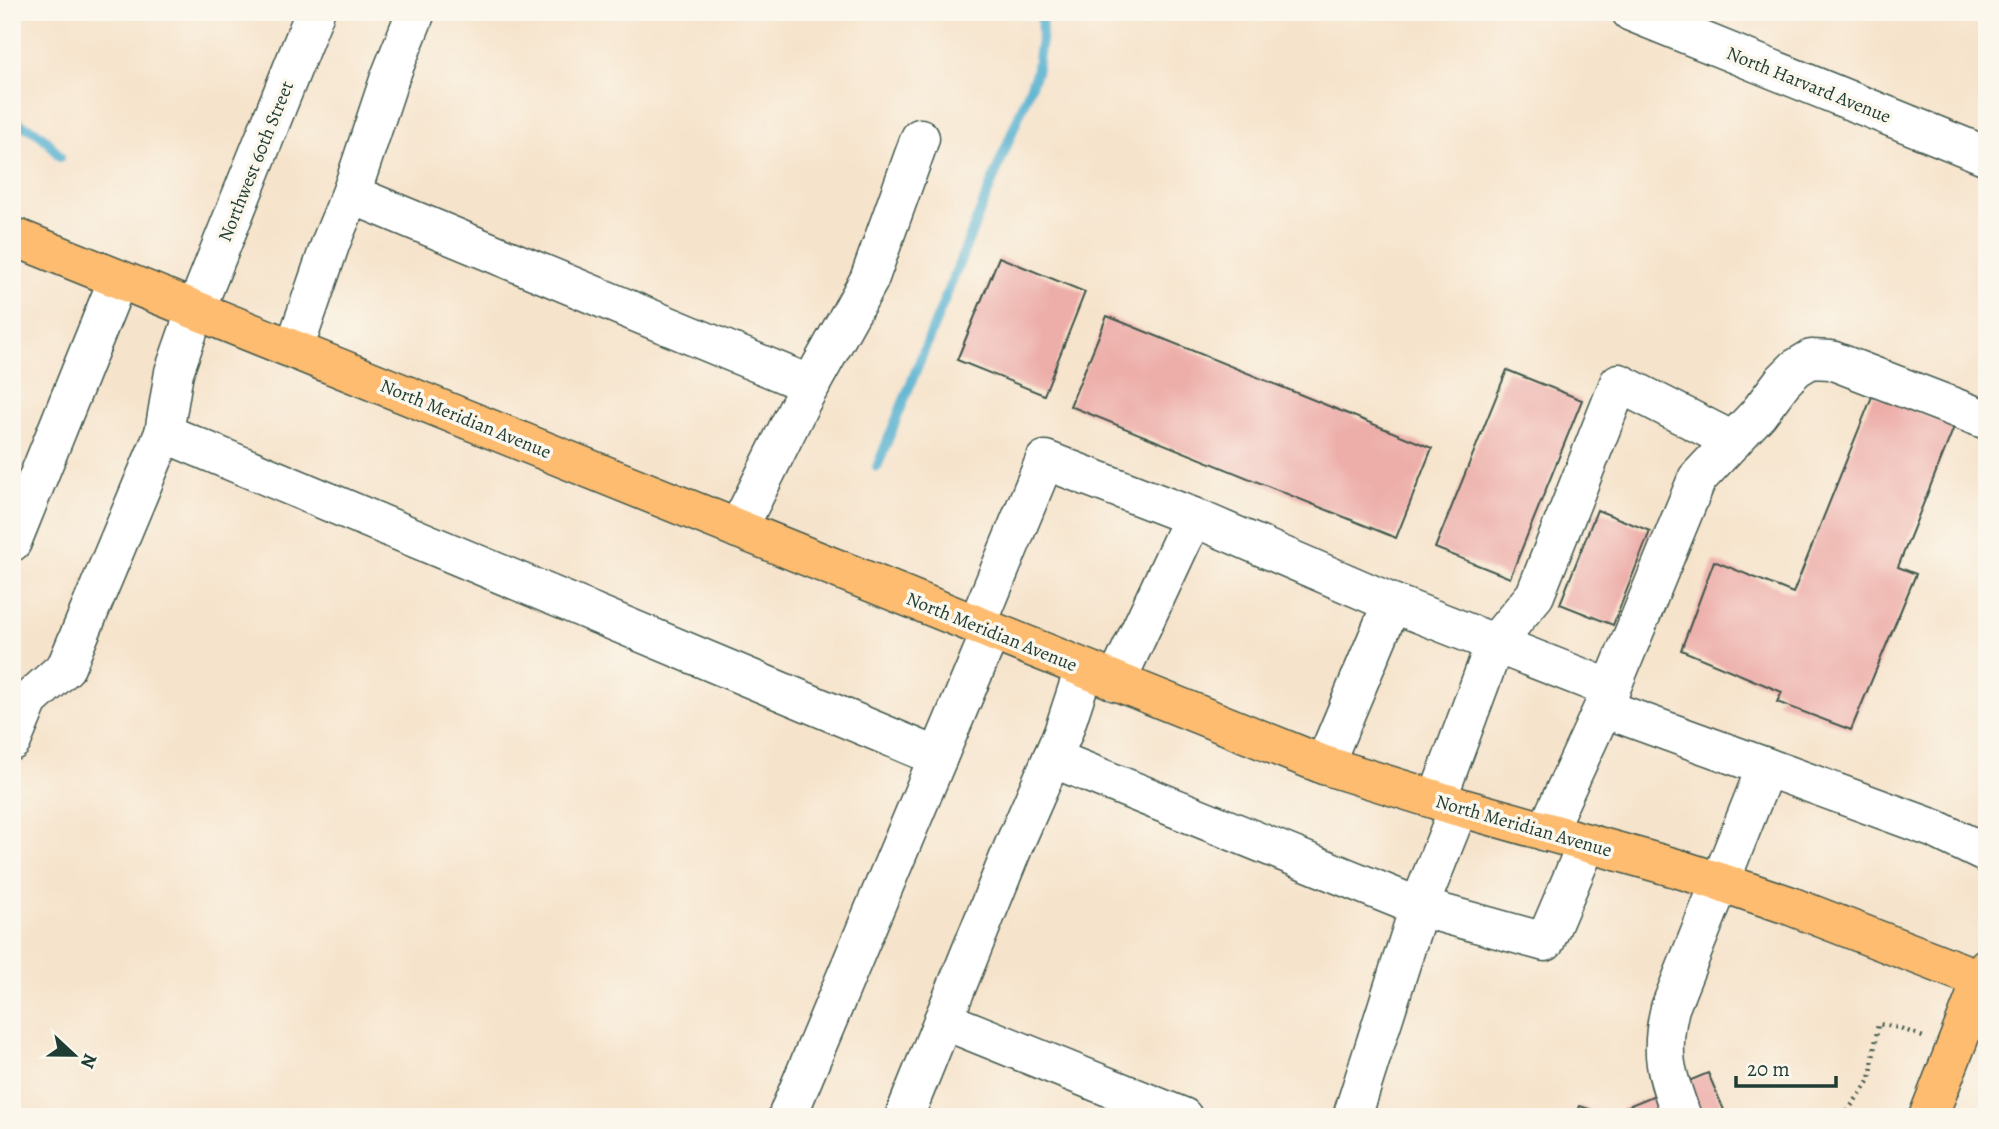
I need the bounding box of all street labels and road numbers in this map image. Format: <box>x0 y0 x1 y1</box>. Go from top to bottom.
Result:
street label: North Harvard Avenue <box>1723 40 1895 130</box>
street label: Northwest 60th Street <box>212 77 300 246</box>
street label: North Meridian Avenue <box>376 373 555 465</box>
street label: North Meridian Avenue <box>902 586 1081 678</box>
street label: North Meridian Avenue <box>1433 788 1615 864</box>

